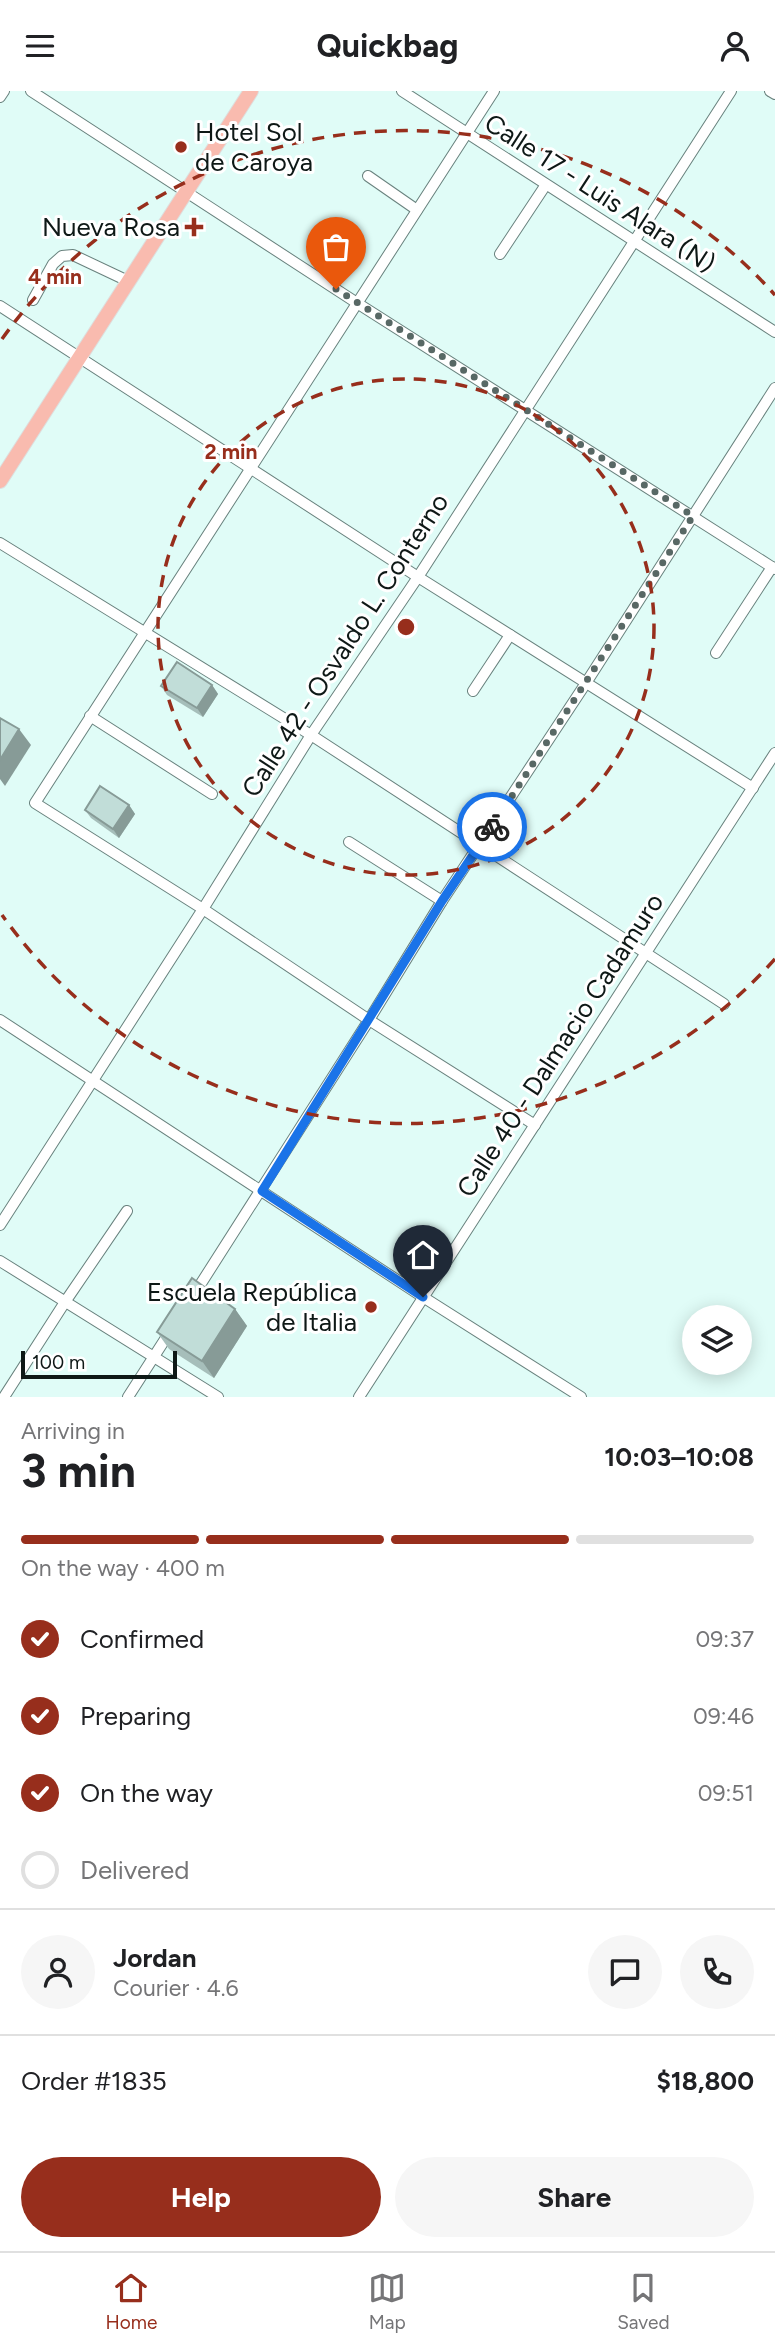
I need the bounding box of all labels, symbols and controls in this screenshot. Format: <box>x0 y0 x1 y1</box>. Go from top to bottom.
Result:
icon: menu <box>21 27 59 65</box>
text: Quickbag <box>317 27 458 65</box>
icon: person <box>716 27 754 65</box>
street label: Calle 17 - Luis Alara (N) <box>479 106 721 280</box>
place label: Hotel Sol de Caroya <box>195 116 313 178</box>
marker: Hotel Sol de Caroya <box>173 139 189 155</box>
place label: Nueva Rosa <box>42 211 180 243</box>
pin <box>306 217 366 289</box>
marker: Nueva Rosa <box>186 219 202 235</box>
icon: bag <box>317 228 355 266</box>
text: 4 min <box>28 264 82 289</box>
text: 2 min <box>205 439 257 464</box>
street label: Calle 42 - Osvaldo L. Conterno <box>235 487 455 803</box>
centre of rings <box>394 615 418 639</box>
courier <box>457 792 527 862</box>
icon: bike <box>473 808 511 846</box>
street label: Calle 40 - Dalmacio Cadamuro <box>450 887 670 1203</box>
pin <box>393 1225 453 1297</box>
icon: home <box>404 1236 442 1274</box>
place label: Escuela República de Italia <box>147 1276 357 1338</box>
marker: Escuela República de Italia <box>363 1299 379 1315</box>
map controls <box>682 1305 752 1375</box>
button: layers <box>682 1305 752 1375</box>
scale bar <box>21 1348 177 1380</box>
text: 100 m <box>32 1351 85 1374</box>
text: Arriving in <box>21 1417 125 1445</box>
text: 10:03–10:08 <box>604 1441 754 1473</box>
text: 3 min <box>21 1443 136 1499</box>
text: On the way · 400 m <box>21 1554 225 1582</box>
icon: check <box>21 1620 59 1658</box>
text: Confirmed <box>80 1623 204 1655</box>
text: 09:37 <box>696 1625 754 1653</box>
icon: check <box>21 1697 59 1735</box>
text: Preparing <box>80 1700 191 1732</box>
text: 09:46 <box>693 1702 754 1730</box>
icon: check <box>21 1774 59 1812</box>
text: On the way <box>80 1777 213 1809</box>
text: 09:51 <box>698 1779 754 1807</box>
text: Delivered <box>80 1854 189 1886</box>
button: person <box>21 1935 95 2009</box>
button: chat <box>588 1935 662 2009</box>
button: phone <box>680 1935 754 2009</box>
text: Jordan <box>113 1942 196 1974</box>
text: Courier · 4.6 <box>113 1974 239 2002</box>
text: Order #1835 <box>21 2065 167 2097</box>
text: $18,800 <box>656 2065 754 2097</box>
button: Help <box>21 2157 381 2237</box>
button: Share <box>395 2157 754 2237</box>
tab: Home <box>105 2269 157 2334</box>
tab: Map <box>368 2269 406 2334</box>
tab: Saved <box>617 2269 670 2334</box>

